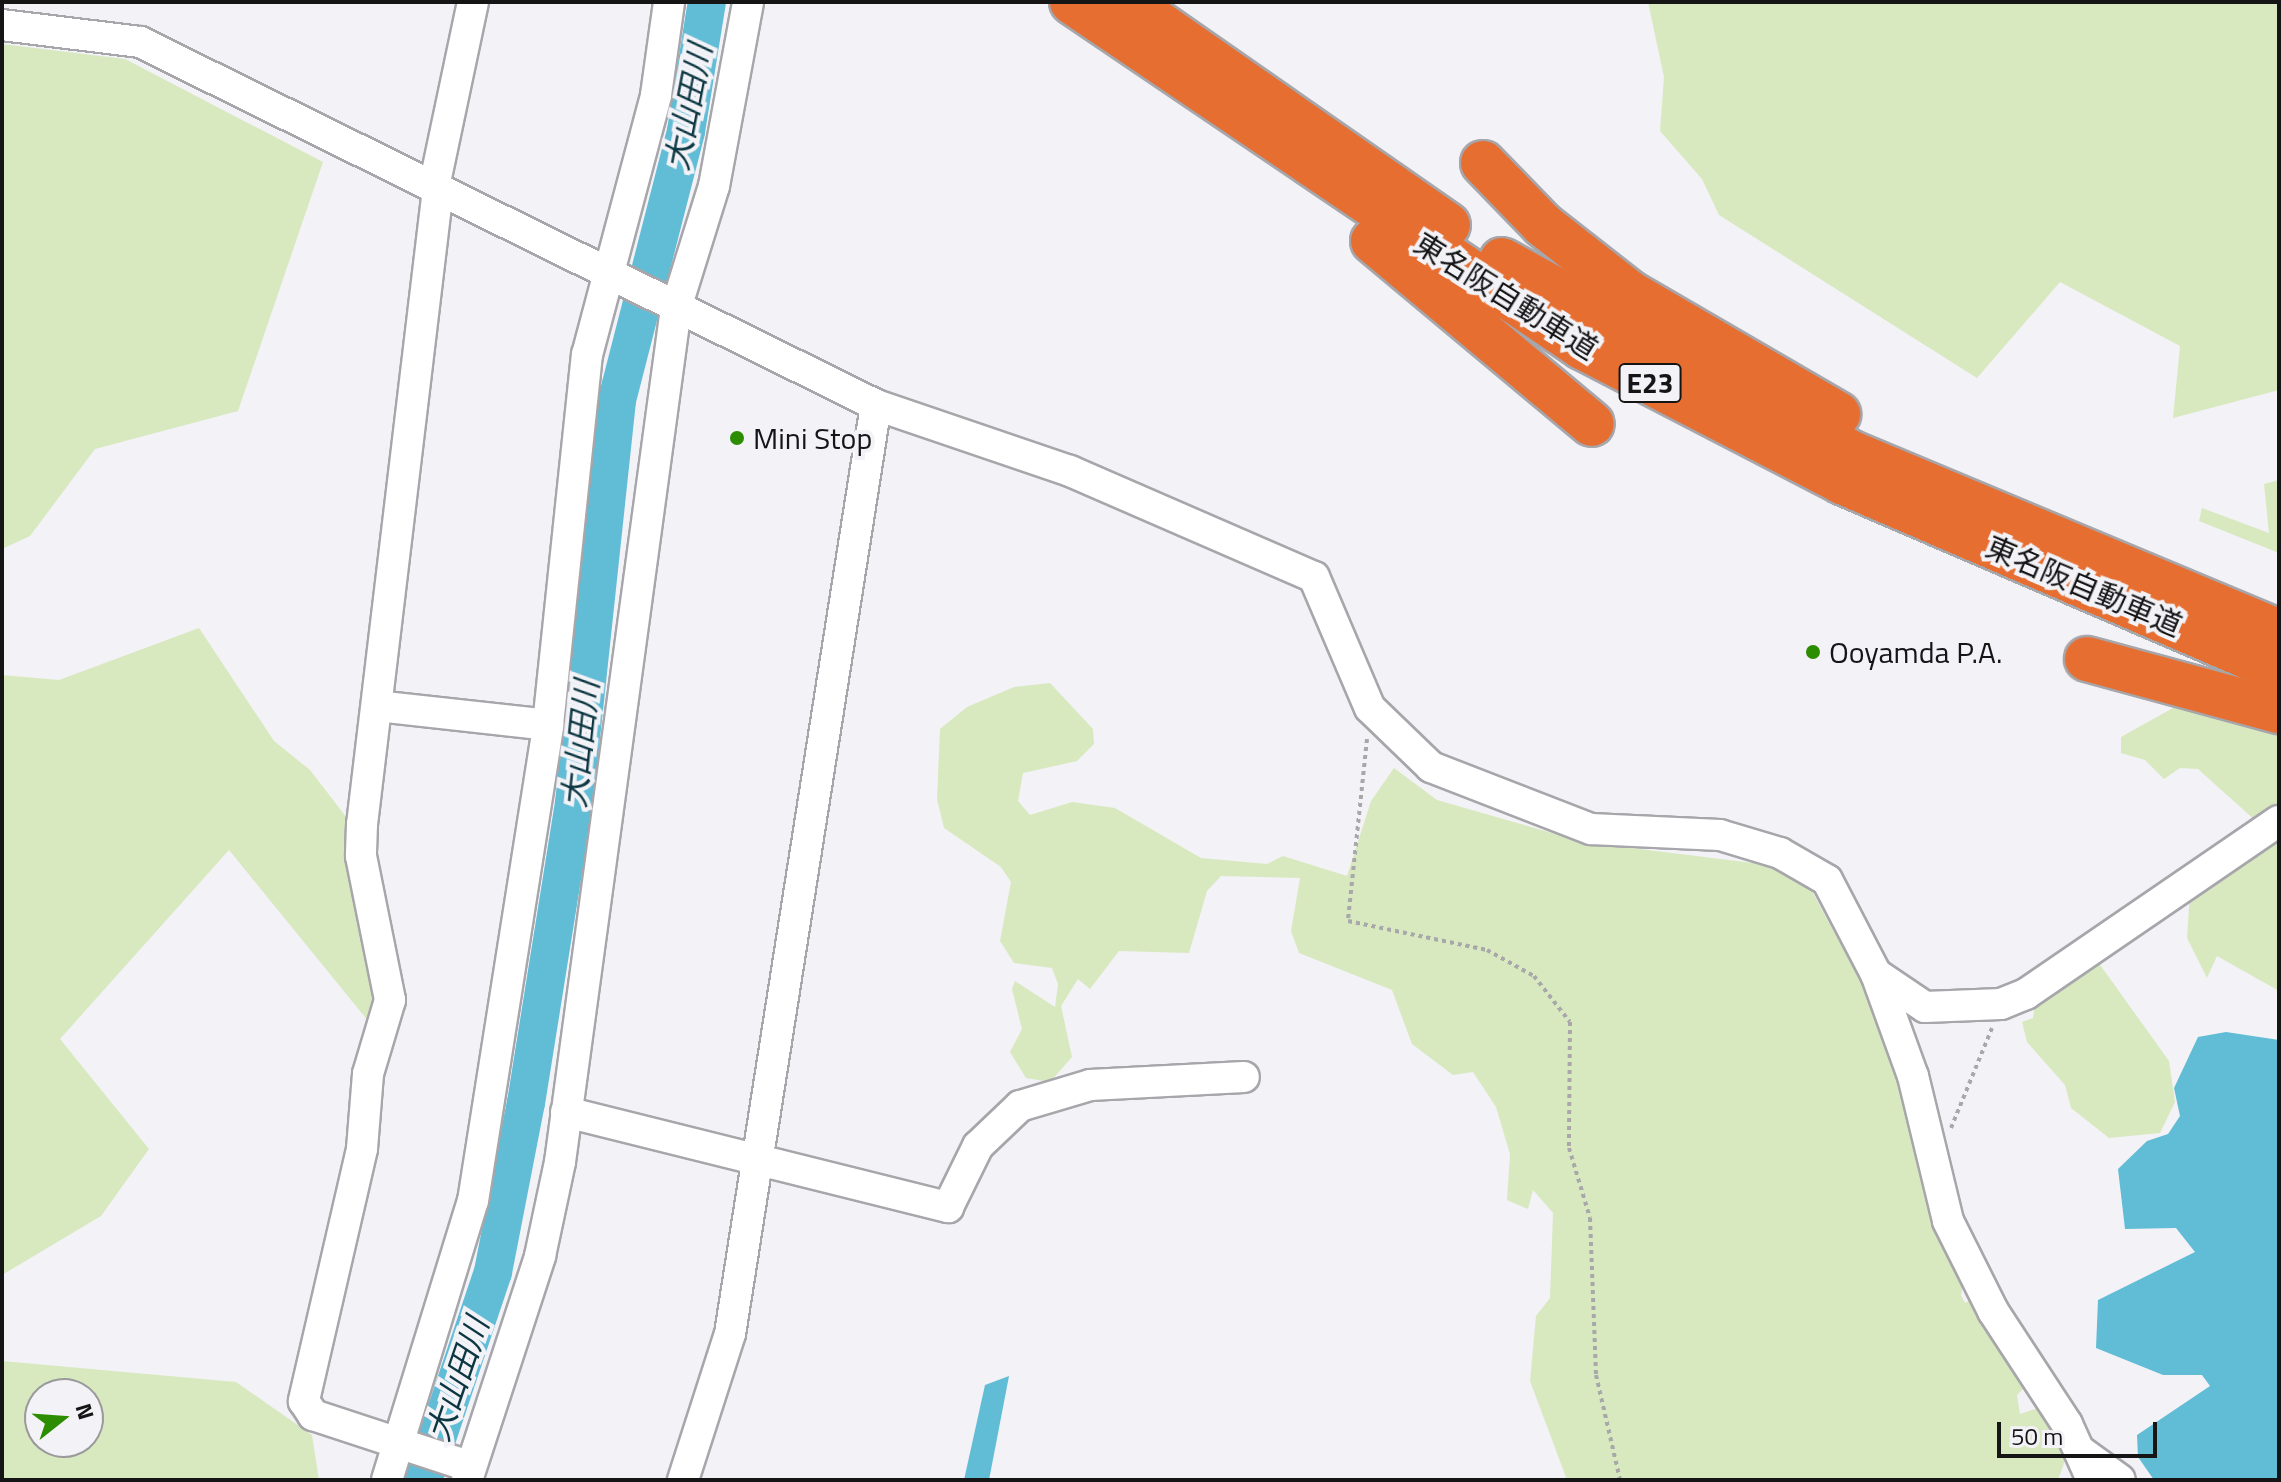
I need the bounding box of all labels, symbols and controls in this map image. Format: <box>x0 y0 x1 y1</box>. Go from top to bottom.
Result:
water label: 大山田川 <box>657 41 719 173</box>
street label: 東名阪自動車道 <box>1407 225 1605 367</box>
road number: E23 <box>1618 359 1682 407</box>
place label: Mini Stop <box>753 420 872 456</box>
marker: Mini Stop <box>728 429 746 447</box>
street label: 東名阪自動車道 <box>1980 528 2188 644</box>
place label: Ooyamda P.A. <box>1829 634 2002 670</box>
marker: Ooyamda P.A. <box>1804 643 1822 661</box>
water label: 大山田川 <box>554 678 606 810</box>
water label: 大山田川 <box>418 1312 496 1446</box>
north arrow <box>24 1378 104 1458</box>
text: N <box>67 1399 104 1424</box>
scale bar <box>2001 1406 2161 1456</box>
text: 50 m <box>2011 1418 2063 1454</box>

